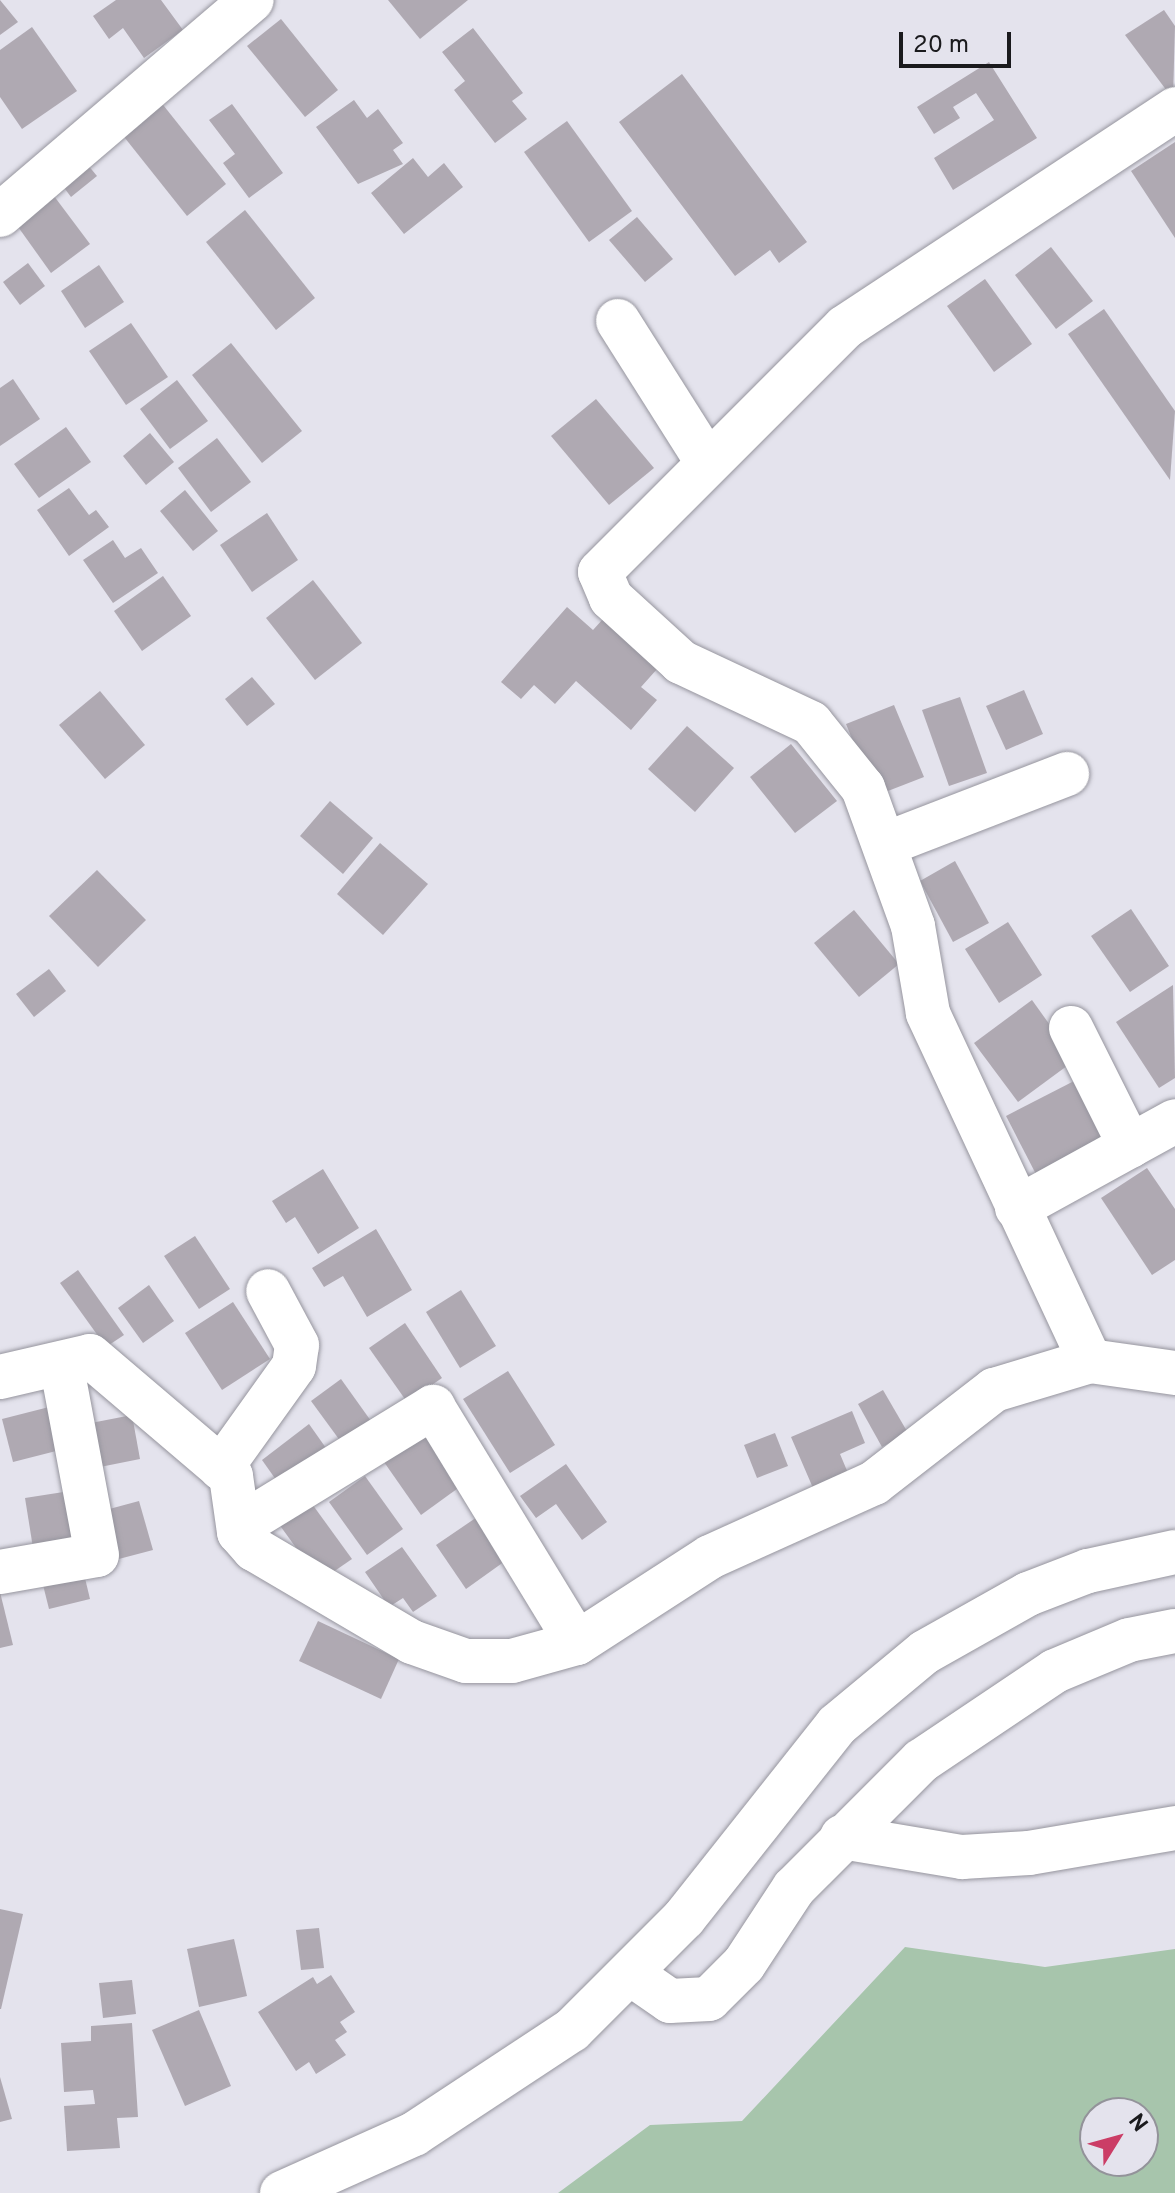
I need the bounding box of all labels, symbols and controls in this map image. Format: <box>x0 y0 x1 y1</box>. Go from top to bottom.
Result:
scale bar <box>903 16 1015 66</box>
text: 20 m <box>913 31 969 61</box>
north arrow <box>1079 2097 1159 2177</box>
text: N <box>1121 2109 1152 2138</box>

